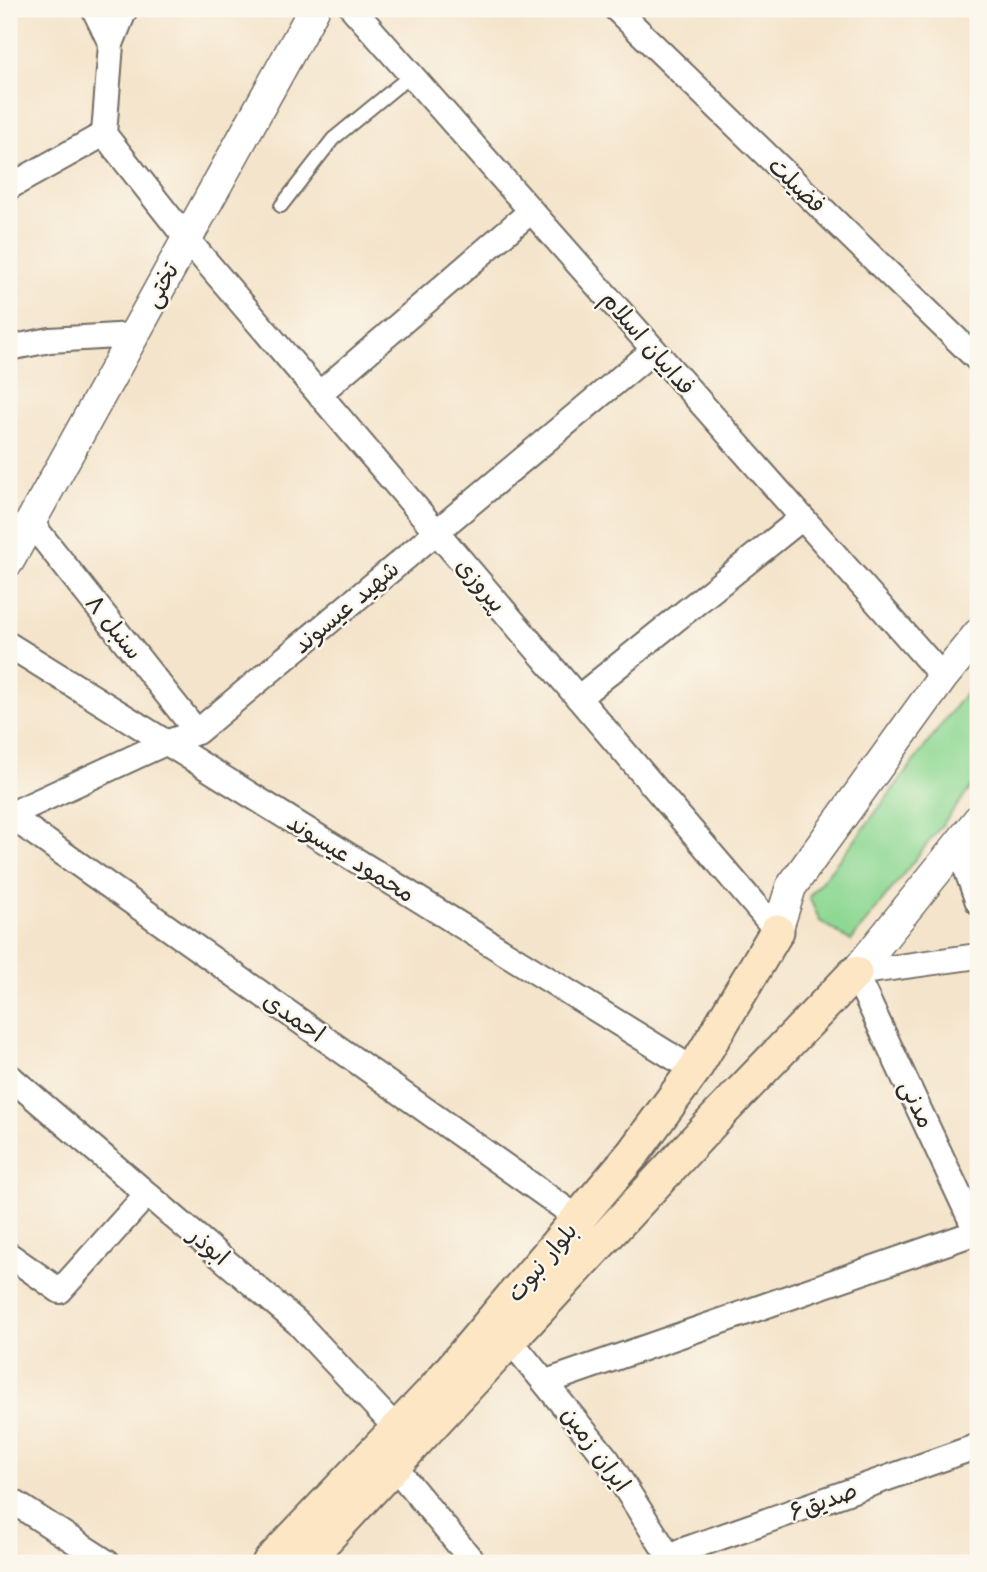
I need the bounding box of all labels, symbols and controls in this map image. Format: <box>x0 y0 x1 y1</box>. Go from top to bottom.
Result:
street label: فضیلت <box>763 151 831 219</box>
street label: تختی <box>137 257 186 313</box>
street label: فداییان اسلام <box>592 285 701 403</box>
street label: پیروزی <box>449 552 512 619</box>
street label: شهید عیسوند <box>287 555 405 660</box>
street label: سنبل ۸ <box>80 589 148 665</box>
street label: محمود عیسوند <box>281 808 420 909</box>
street label: احمدی <box>258 986 330 1048</box>
street label: مدنی <box>893 1076 940 1133</box>
street label: بلوار نبوت <box>501 1217 584 1308</box>
street label: ابوذر <box>181 1220 235 1272</box>
street label: ایران زمین <box>556 1401 636 1497</box>
street label: صدیق۶ <box>785 1476 861 1526</box>

